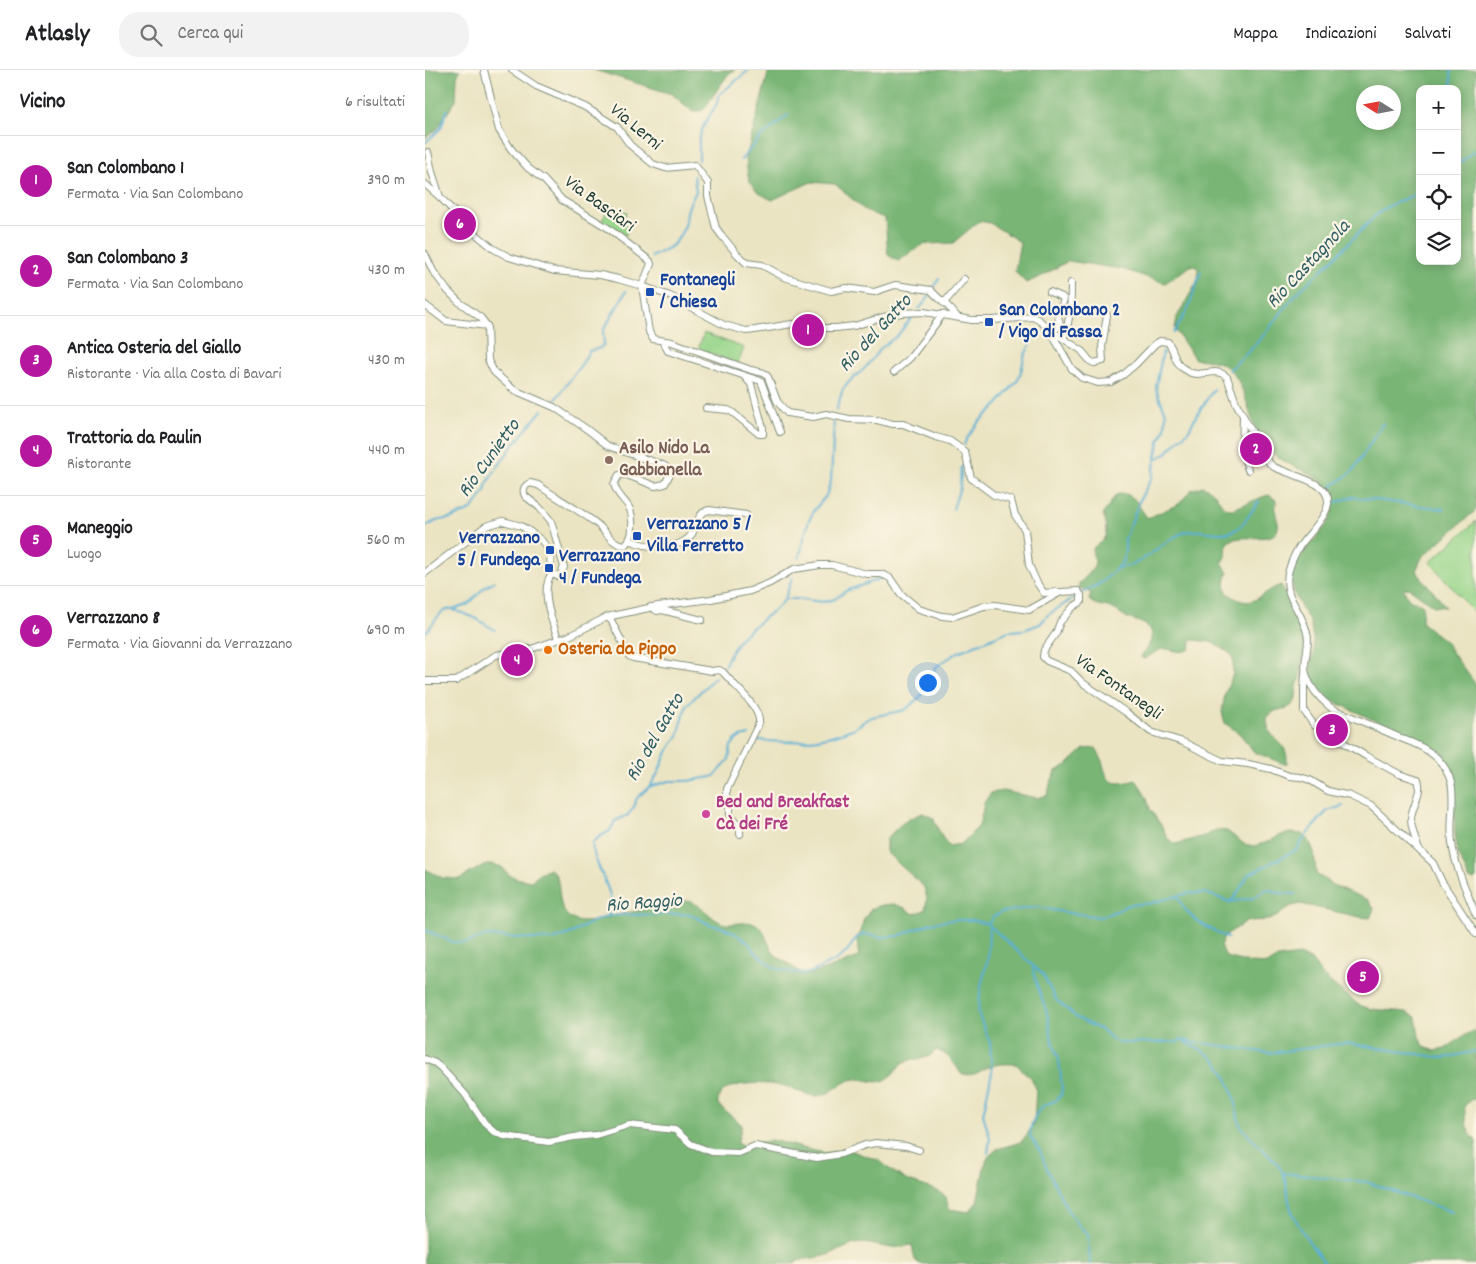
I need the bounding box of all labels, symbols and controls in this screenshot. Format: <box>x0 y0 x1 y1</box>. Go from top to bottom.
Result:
search box <box>119 12 469 57</box>
text: Atlasly <box>25 18 89 52</box>
icon: search <box>137 21 165 49</box>
text: Cerca qui <box>177 21 243 48</box>
text: Mappa <box>1233 22 1277 47</box>
text: Indicazioni <box>1305 22 1376 47</box>
text: Salvati <box>1404 22 1451 47</box>
north arrow <box>1356 85 1401 130</box>
map controls <box>1416 85 1461 265</box>
button: + <box>1416 85 1461 130</box>
text: Vicino <box>20 88 65 118</box>
text: 6 risultati <box>345 91 405 114</box>
street label: Via Lerni <box>603 98 668 158</box>
button: − <box>1416 130 1461 175</box>
text: San Colombano 1 <box>67 156 184 183</box>
text: 1 <box>34 169 38 192</box>
text: 390 m <box>367 169 405 192</box>
street label: Via Basciari <box>558 170 641 240</box>
button: locate <box>1416 175 1461 220</box>
text: Fermata · Via San Colombano <box>67 183 243 206</box>
pin: 6 <box>444 205 476 243</box>
water label: Rio Castagnola <box>1260 213 1359 316</box>
button: layers <box>1416 220 1461 265</box>
text: San Colombano 3 <box>67 246 188 273</box>
text: 2 <box>33 259 40 282</box>
text: 430 m <box>368 259 405 282</box>
place label: Fontanegli / Chiesa <box>659 268 736 317</box>
text: Fermata · Via San Colombano <box>67 273 243 296</box>
marker: Fontanegli / Chiesa <box>644 286 656 298</box>
water label: Rio del Gatto <box>832 288 920 379</box>
place label: San Colombano 2 / Vigo di Fassa <box>998 298 1120 347</box>
pin: 1 <box>792 311 824 349</box>
marker: San Colombano 2 / Vigo di Fassa <box>983 316 995 328</box>
text: Antica Osteria del Giallo <box>67 336 241 363</box>
text: 3 <box>32 349 40 372</box>
text: 430 m <box>368 349 405 372</box>
text: Ristorante · Via alla Costa di Bavari <box>67 363 281 386</box>
water label: Rio Cunietto <box>452 413 529 504</box>
text: Trattoria da Paulin <box>67 426 202 453</box>
pin: 2 <box>1240 430 1272 468</box>
place label: Asilo Nido La Gabbianella <box>619 436 711 485</box>
text: 4 <box>33 439 39 462</box>
text: 440 m <box>368 439 405 462</box>
text: Ristorante <box>67 453 131 476</box>
marker: Asilo Nido La Gabbianella <box>603 454 615 466</box>
place label: Verrazzano 5 / Villa Ferretto <box>647 512 752 561</box>
text: Maneggio <box>67 516 133 543</box>
place label: Verrazzano 5 / Fundega <box>457 526 541 575</box>
text: 5 <box>32 529 40 552</box>
text: 560 m <box>366 529 405 552</box>
marker: Verrazzano 5 / Villa Ferretto <box>631 530 643 542</box>
text: Luogo <box>67 543 102 566</box>
marker: Verrazzano 5 / Fundega <box>544 544 556 556</box>
place label: Verrazzano 4 / Fundega <box>559 544 642 593</box>
marker: Verrazzano 4 / Fundega <box>543 562 555 574</box>
text: Verrazzano 8 <box>67 606 160 633</box>
text: 6 <box>32 619 40 642</box>
text: 690 m <box>366 619 405 642</box>
text: Fermata · Via Giovanni da Verrazzano <box>67 633 292 656</box>
place label: Osteria da Pippo <box>558 637 677 664</box>
pin: 4 <box>501 641 533 679</box>
marker: Osteria da Pippo <box>542 644 554 656</box>
street label: Via Fontanegli <box>1069 648 1168 728</box>
your location <box>915 670 941 696</box>
water label: Rio del Gatto <box>619 688 693 787</box>
pin: 3 <box>1316 711 1348 749</box>
place label: Bed and Breakfast Cà dei Fré <box>716 790 849 839</box>
marker: Bed and Breakfast Cà dei Fré <box>700 808 712 820</box>
water label: Rio Raggio <box>605 887 684 921</box>
pin: 5 <box>1347 958 1379 996</box>

